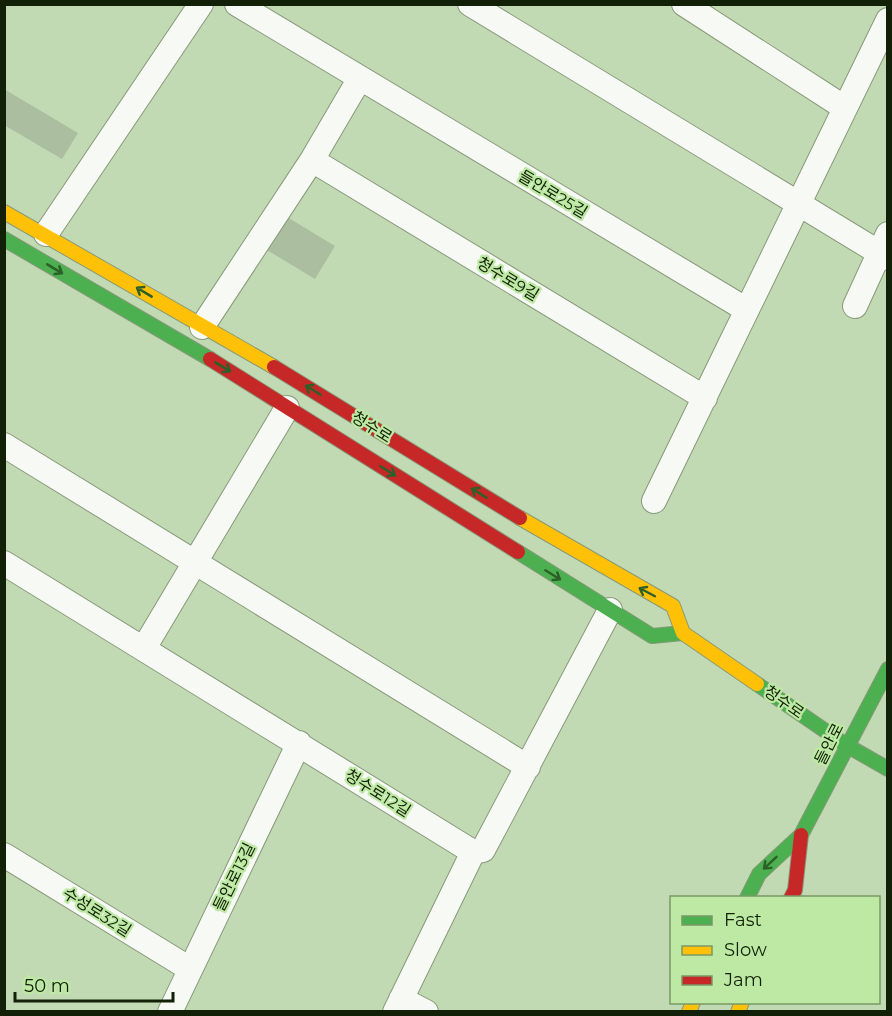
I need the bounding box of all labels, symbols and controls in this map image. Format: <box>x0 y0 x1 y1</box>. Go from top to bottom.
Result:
street label: 들안로25길 <box>515 166 591 222</box>
street label: 청수로9길 <box>474 253 542 305</box>
one-way arrow <box>46 264 63 276</box>
one-way arrow <box>136 286 153 298</box>
one-way arrow <box>214 362 231 374</box>
one-way arrow <box>305 384 322 396</box>
street label: 청수로 <box>348 407 396 447</box>
one-way arrow <box>379 466 396 478</box>
one-way arrow <box>471 486 488 498</box>
one-way arrow <box>544 570 561 582</box>
one-way arrow <box>638 585 656 597</box>
street label: 청수로 <box>760 682 808 723</box>
street label: 들안로 <box>811 720 848 768</box>
street label: 청수로12길 <box>342 765 414 821</box>
street label: 들안로13길 <box>209 840 259 914</box>
one-way arrow <box>763 856 778 870</box>
street label: 수성로32길 <box>59 884 135 940</box>
legend <box>670 896 880 1004</box>
text: Fast <box>724 909 762 931</box>
text: Slow <box>724 939 767 961</box>
scale bar <box>15 965 172 1003</box>
text: Jam <box>723 969 763 991</box>
text: 50 m <box>24 975 70 997</box>

